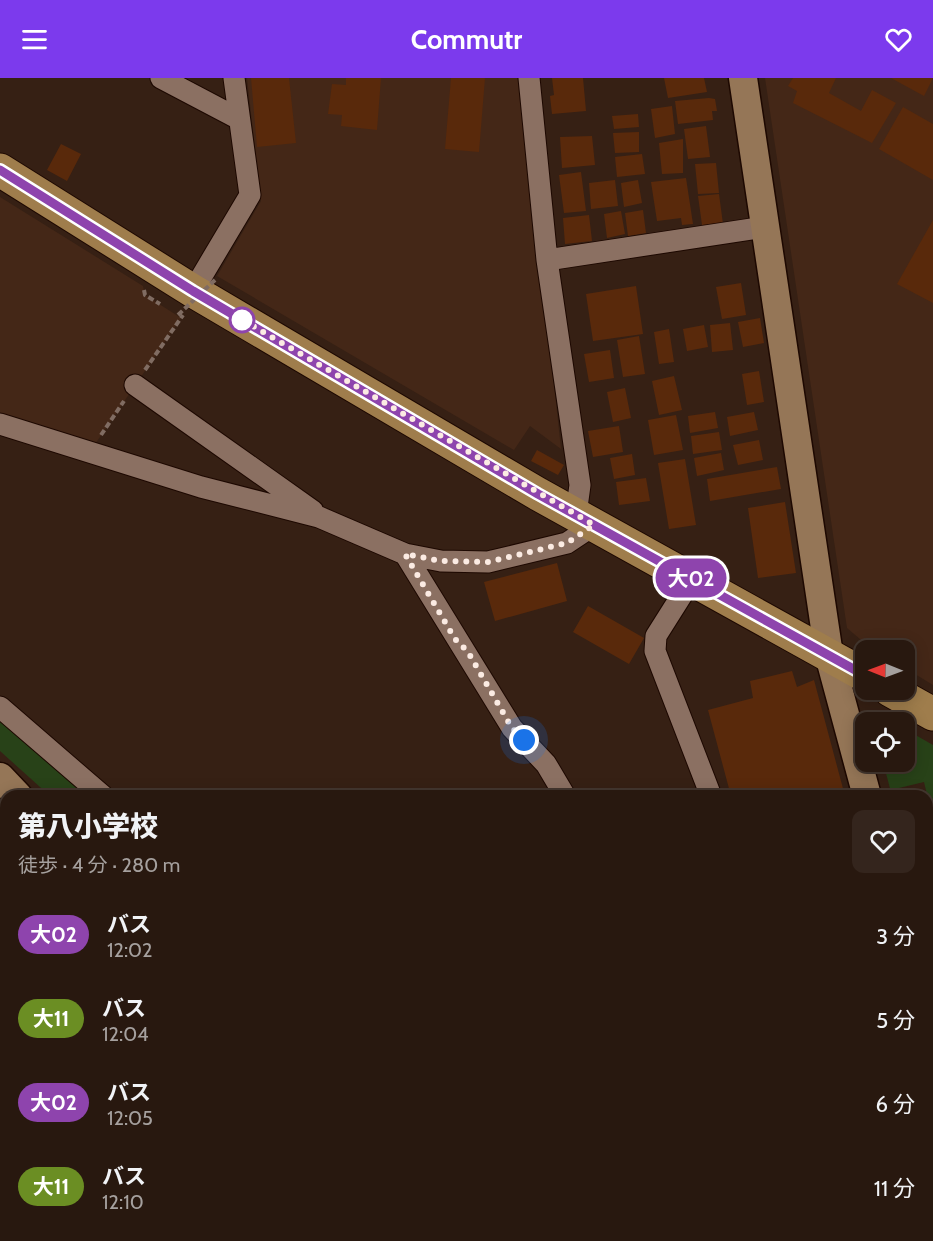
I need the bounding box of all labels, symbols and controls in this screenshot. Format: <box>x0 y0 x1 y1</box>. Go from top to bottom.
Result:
icon: menu <box>18 23 51 56</box>
text: Commutr <box>411 23 522 56</box>
icon: heart <box>882 23 915 56</box>
unlabelled marker <box>229 307 255 333</box>
line badge: 大02 <box>656 558 726 598</box>
text: 大02 <box>668 566 714 591</box>
north arrow <box>855 640 915 700</box>
map controls <box>855 640 915 772</box>
button: locate <box>855 712 915 772</box>
your location <box>509 725 539 755</box>
text: 第八小学校 <box>18 809 158 843</box>
button: heart <box>852 810 915 873</box>
text: 徒歩 · 4 分 · 280 m <box>18 853 180 877</box>
text: バス <box>107 911 151 938</box>
text: 大02 <box>30 922 77 947</box>
text: 3 分 <box>876 923 915 950</box>
text: 12:02 <box>107 938 153 962</box>
text: バス <box>102 995 146 1022</box>
text: 大11 <box>33 1006 69 1031</box>
text: 5 分 <box>876 1007 915 1034</box>
text: 12:04 <box>102 1022 149 1046</box>
text: バス <box>107 1079 151 1106</box>
text: 大02 <box>30 1090 77 1115</box>
text: 6 分 <box>876 1091 915 1118</box>
text: 12:05 <box>107 1106 153 1130</box>
text: バス <box>102 1163 146 1190</box>
text: 大11 <box>33 1174 69 1199</box>
text: 11 分 <box>874 1175 915 1202</box>
text: 12:10 <box>102 1190 144 1214</box>

